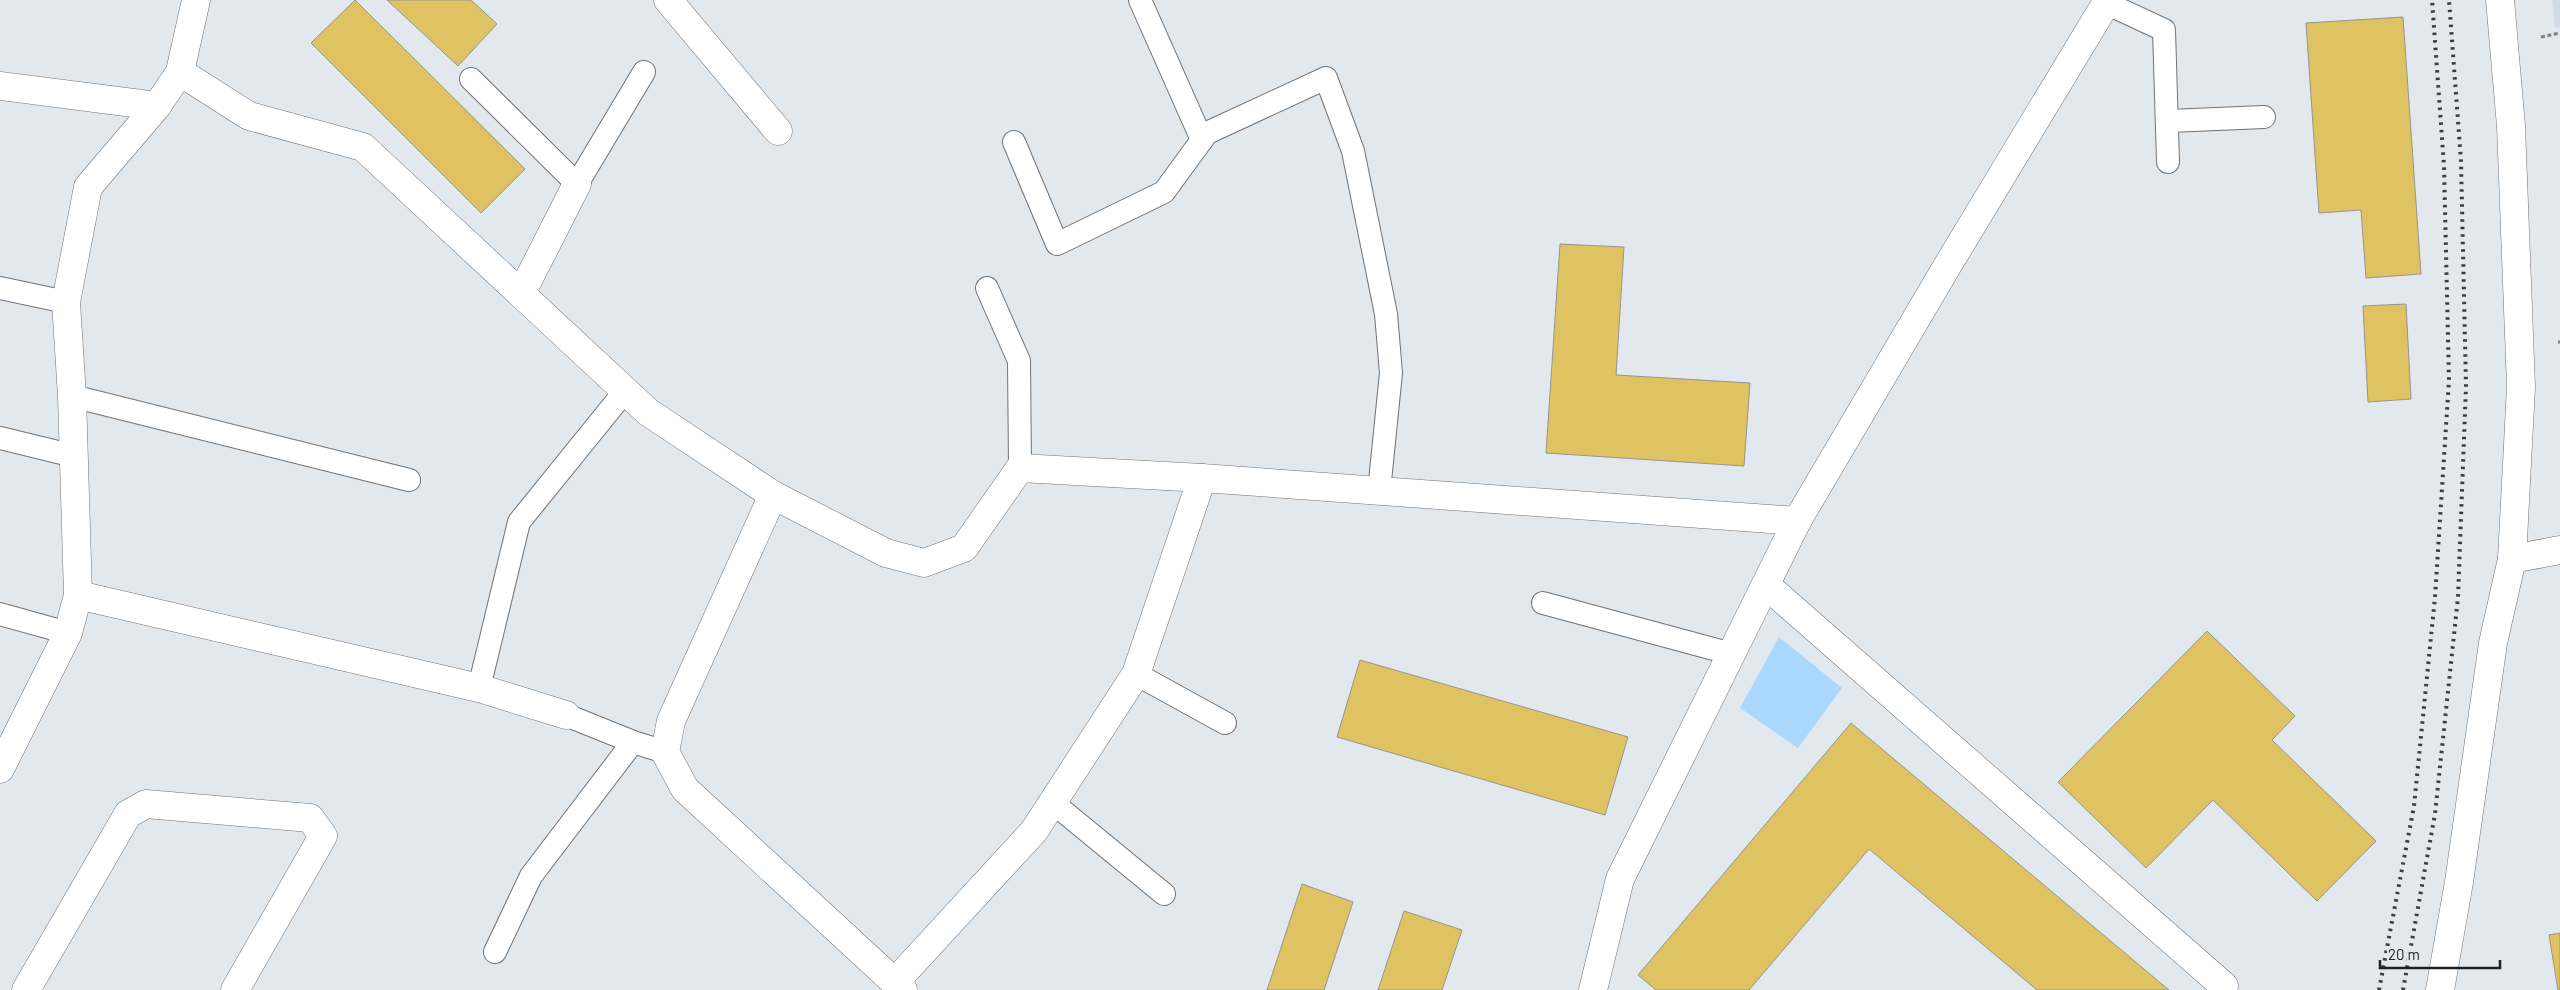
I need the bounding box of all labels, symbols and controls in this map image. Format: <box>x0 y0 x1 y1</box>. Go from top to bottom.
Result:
scale bar <box>2380 938 2500 970</box>
text: 20 m <box>2388 945 2420 963</box>

